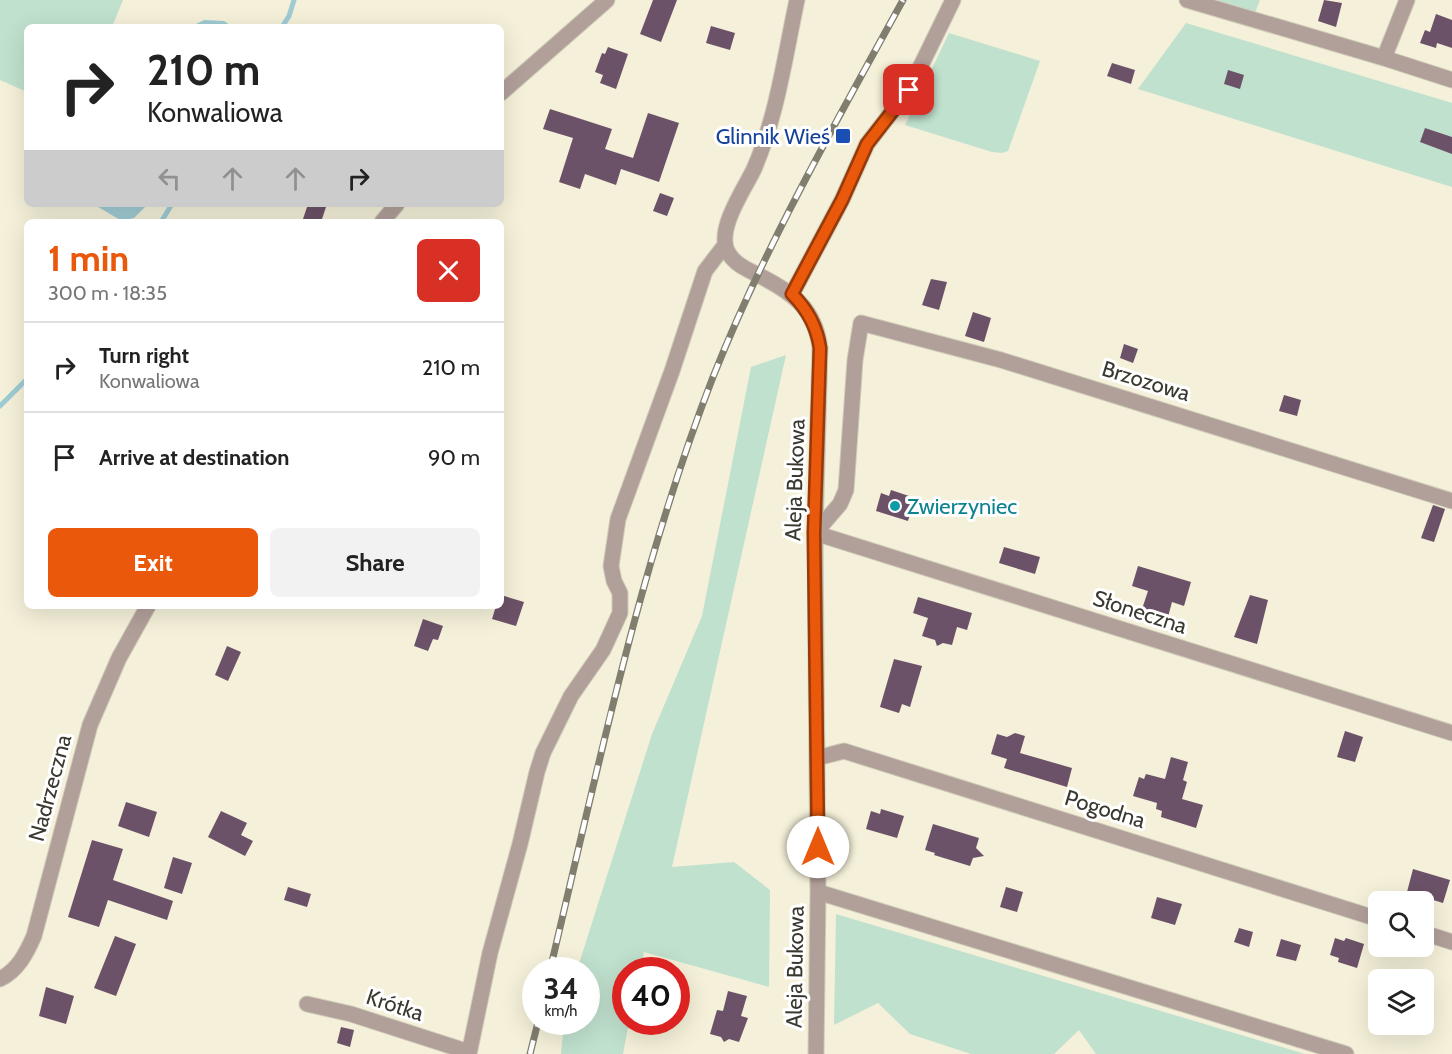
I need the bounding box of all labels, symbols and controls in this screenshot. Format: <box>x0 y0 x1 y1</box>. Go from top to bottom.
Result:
text: 210 m <box>147 44 260 96</box>
icon: right <box>48 48 126 126</box>
pin <box>883 64 934 115</box>
icon: arrive <box>892 73 925 106</box>
text: Konwaliowa <box>147 96 283 129</box>
place label: Glinnik Wieś <box>716 123 830 150</box>
marker: Glinnik Wieś <box>834 127 852 145</box>
icon: left <box>153 162 186 195</box>
icon: ahead <box>216 162 249 195</box>
icon: ahead <box>279 162 312 195</box>
icon: right <box>342 162 375 195</box>
text: 1 min <box>48 236 129 280</box>
button: close <box>417 239 480 302</box>
text: 300 m · 18:35 <box>48 281 167 305</box>
text: Turn right <box>99 342 189 369</box>
icon: right <box>48 351 81 384</box>
text: 210 m <box>422 354 480 381</box>
street label: Brzozowa <box>1099 355 1194 407</box>
text: Konwaliowa <box>99 369 200 393</box>
street label: Aleja Bukowa <box>779 418 811 542</box>
icon: arrive <box>48 441 81 474</box>
text: Arrive at destination <box>99 444 289 471</box>
text: 90 m <box>428 444 480 471</box>
place label: Zwierzyniec <box>907 493 1017 520</box>
marker: Zwierzyniec <box>888 499 902 513</box>
button: Exit <box>48 528 258 597</box>
button: Share <box>270 528 480 597</box>
street label: Słoneczna <box>1090 584 1191 640</box>
street label: Nadrzeczna <box>23 731 77 844</box>
street label: Pogodna <box>1062 784 1149 834</box>
position arrow <box>786 815 850 879</box>
map controls <box>1368 891 1434 1035</box>
button: search <box>1368 891 1434 957</box>
street label: Aleja Bukowa <box>780 905 810 1028</box>
speed limit sign: 40 <box>612 957 690 1035</box>
button: layers <box>1368 969 1434 1035</box>
text: 34 <box>544 970 578 1007</box>
street label: Krótka <box>363 983 428 1027</box>
text: km/h <box>545 1002 577 1020</box>

